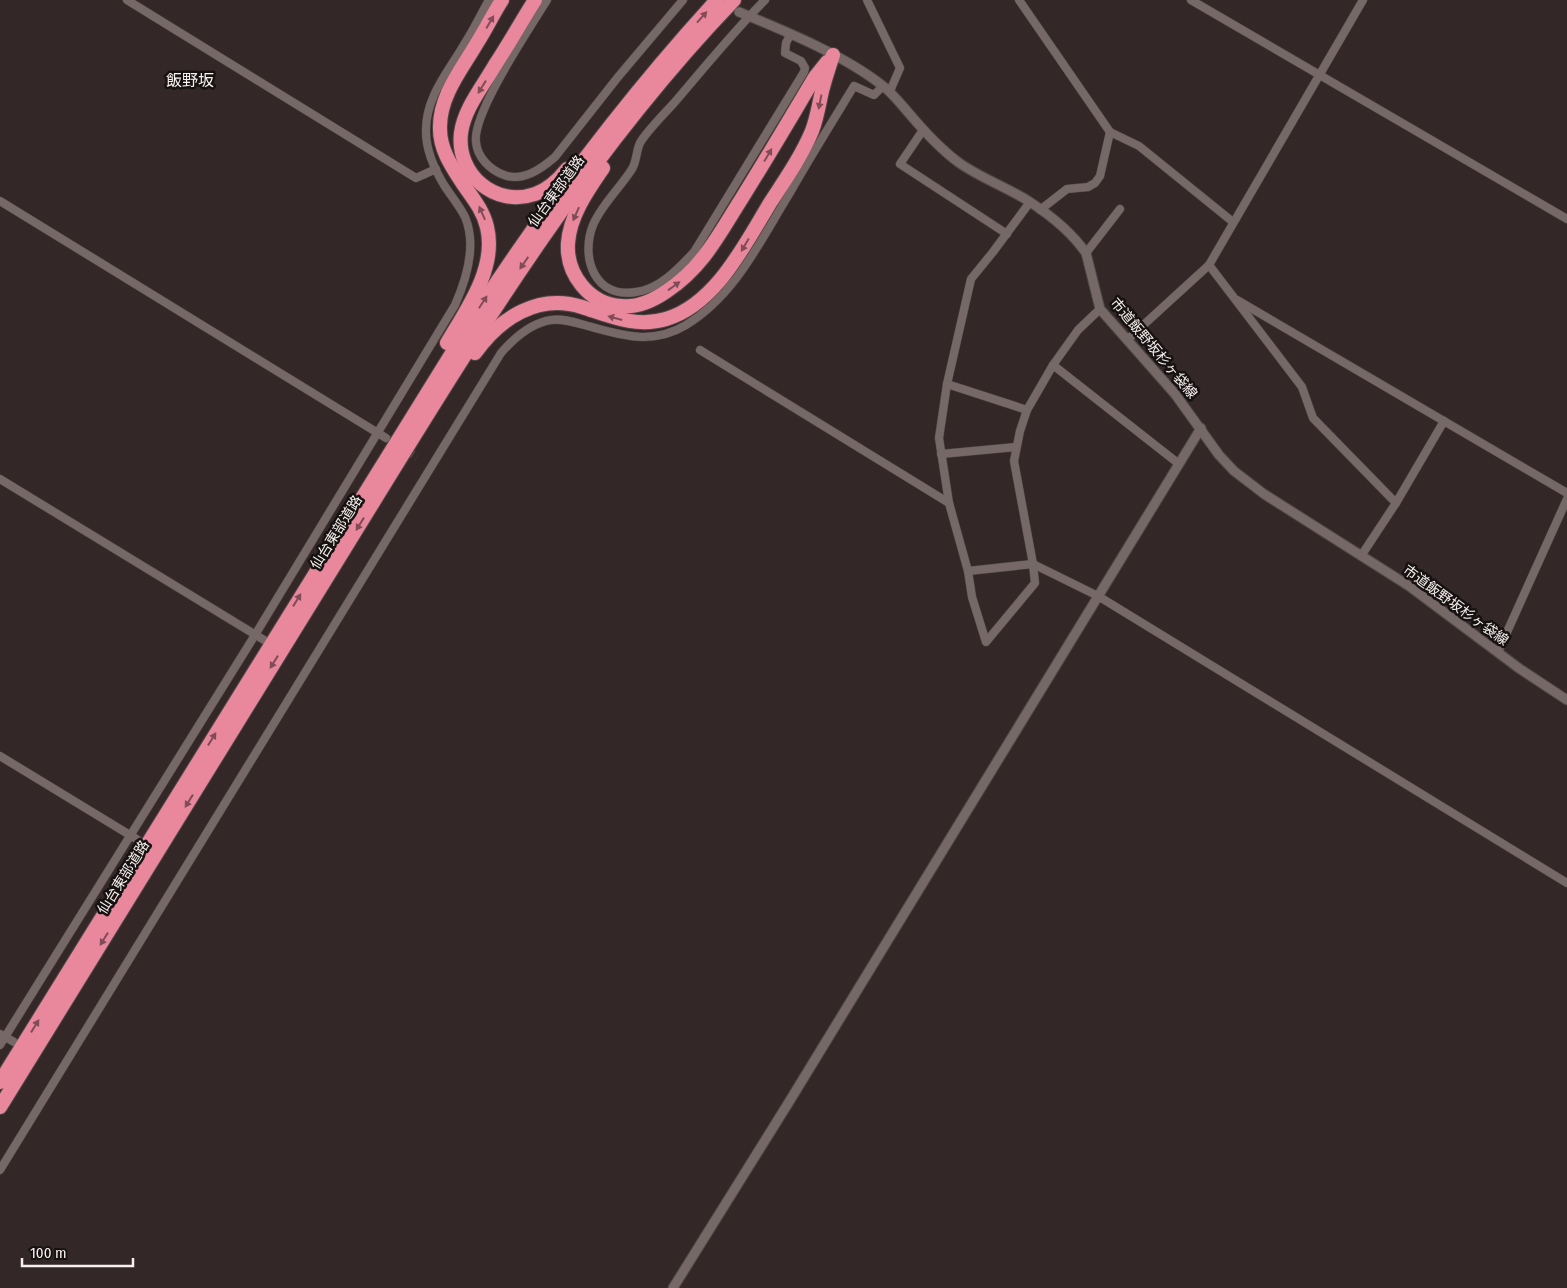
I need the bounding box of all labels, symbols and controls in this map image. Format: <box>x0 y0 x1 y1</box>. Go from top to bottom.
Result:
one-way arrow <box>696 10 707 23</box>
one-way arrow <box>485 15 494 28</box>
district label: 飯野坂 <box>166 71 214 90</box>
one-way arrow <box>478 80 487 93</box>
one-way arrow <box>816 94 824 109</box>
one-way arrow <box>764 149 773 162</box>
street label: 仙台東部道路 <box>525 152 588 230</box>
one-way arrow <box>477 206 485 220</box>
one-way arrow <box>572 207 580 221</box>
one-way arrow <box>741 238 750 251</box>
one-way arrow <box>519 256 529 269</box>
one-way arrow <box>667 281 681 291</box>
street label: 市道飯野坂杉ヶ袋線 <box>1107 295 1201 402</box>
one-way arrow <box>479 296 488 309</box>
one-way arrow <box>608 314 623 322</box>
street label: 仙台東部道路 <box>307 492 366 572</box>
one-way arrow <box>355 517 364 531</box>
street label: 市道飯野坂杉ヶ袋線 <box>1400 561 1512 649</box>
one-way arrow <box>293 594 302 607</box>
one-way arrow <box>270 656 279 669</box>
one-way arrow <box>207 732 217 745</box>
one-way arrow <box>184 794 194 807</box>
street label: 仙台東部道路 <box>94 837 153 917</box>
one-way arrow <box>99 932 108 945</box>
one-way arrow <box>30 1019 39 1032</box>
scale bar <box>22 1236 134 1268</box>
text: 100 m <box>30 1244 67 1262</box>

